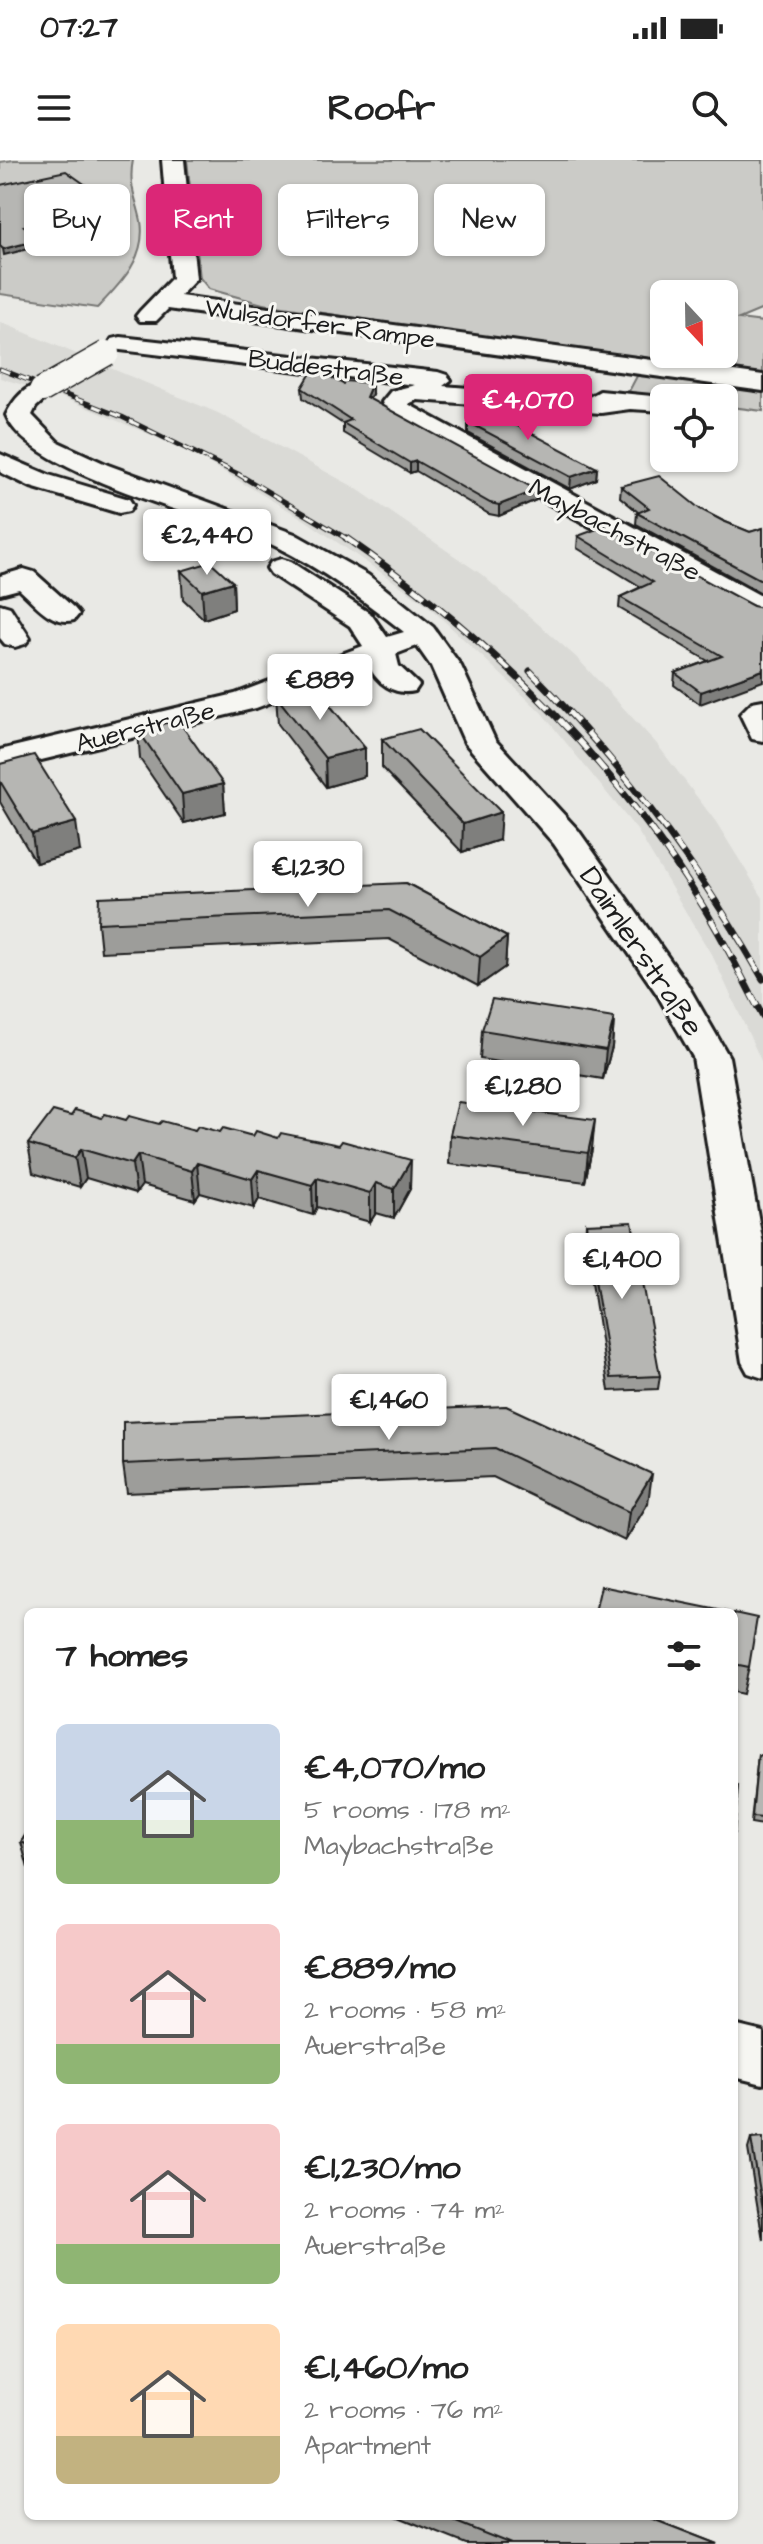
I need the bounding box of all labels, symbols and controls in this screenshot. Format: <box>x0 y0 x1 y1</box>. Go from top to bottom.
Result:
text: 07:27 <box>40 7 118 49</box>
text: Roofr <box>328 83 435 134</box>
icon: menu <box>32 86 76 130</box>
icon: search <box>687 86 731 130</box>
chip: Buy <box>24 184 130 256</box>
chip: Rent <box>146 184 262 256</box>
chip: Filters <box>278 184 418 256</box>
chip: New <box>434 184 545 256</box>
north arrow <box>650 280 738 368</box>
map controls <box>650 280 738 472</box>
street label: Wulsdorfer Rampe <box>203 290 437 358</box>
street label: Buddestraße <box>246 341 406 395</box>
pin: €4,070 <box>463 374 593 442</box>
text: €4,070 <box>482 382 574 418</box>
button: locate <box>650 384 738 472</box>
street label: Maybachstraße <box>521 469 707 592</box>
pin: €2,440 <box>142 509 272 577</box>
text: €2,440 <box>161 517 253 553</box>
pin: €889 <box>273 654 367 722</box>
text: €889 <box>285 662 355 698</box>
street label: Auerstraße <box>72 692 218 762</box>
pin: €1,230 <box>243 841 373 909</box>
text: €1,230 <box>271 849 345 885</box>
street label: Daimlerstraße <box>569 858 714 1045</box>
pin: €1,280 <box>458 1060 588 1128</box>
text: €1,280 <box>485 1068 561 1104</box>
pin: €1,400 <box>557 1233 687 1301</box>
text: €1,400 <box>582 1241 662 1277</box>
pin: €1,460 <box>324 1374 454 1442</box>
text: €1,460 <box>349 1382 429 1418</box>
text: 7 homes <box>56 1632 188 1680</box>
icon: filters <box>662 1634 706 1678</box>
text: €4,070/mo <box>304 1744 485 1792</box>
icon: home <box>120 1756 216 1852</box>
text: 5 rooms · 178 m² <box>304 1792 511 1828</box>
text: Maybachstraße <box>304 1828 494 1864</box>
text: €889/mo <box>304 1944 456 1992</box>
icon: home <box>120 1956 216 2052</box>
text: 2 rooms · 58 m² <box>304 1992 506 2028</box>
text: Auerstraße <box>304 2028 446 2064</box>
text: €1,230/mo <box>304 2144 461 2192</box>
icon: home <box>120 2156 216 2252</box>
text: 2 rooms · 74 m² <box>304 2192 505 2228</box>
text: Auerstraße <box>304 2228 446 2264</box>
text: €1,460/mo <box>304 2344 468 2392</box>
icon: home <box>120 2356 216 2452</box>
text: 2 rooms · 76 m² <box>304 2392 503 2428</box>
text: Apartment <box>304 2428 431 2464</box>

